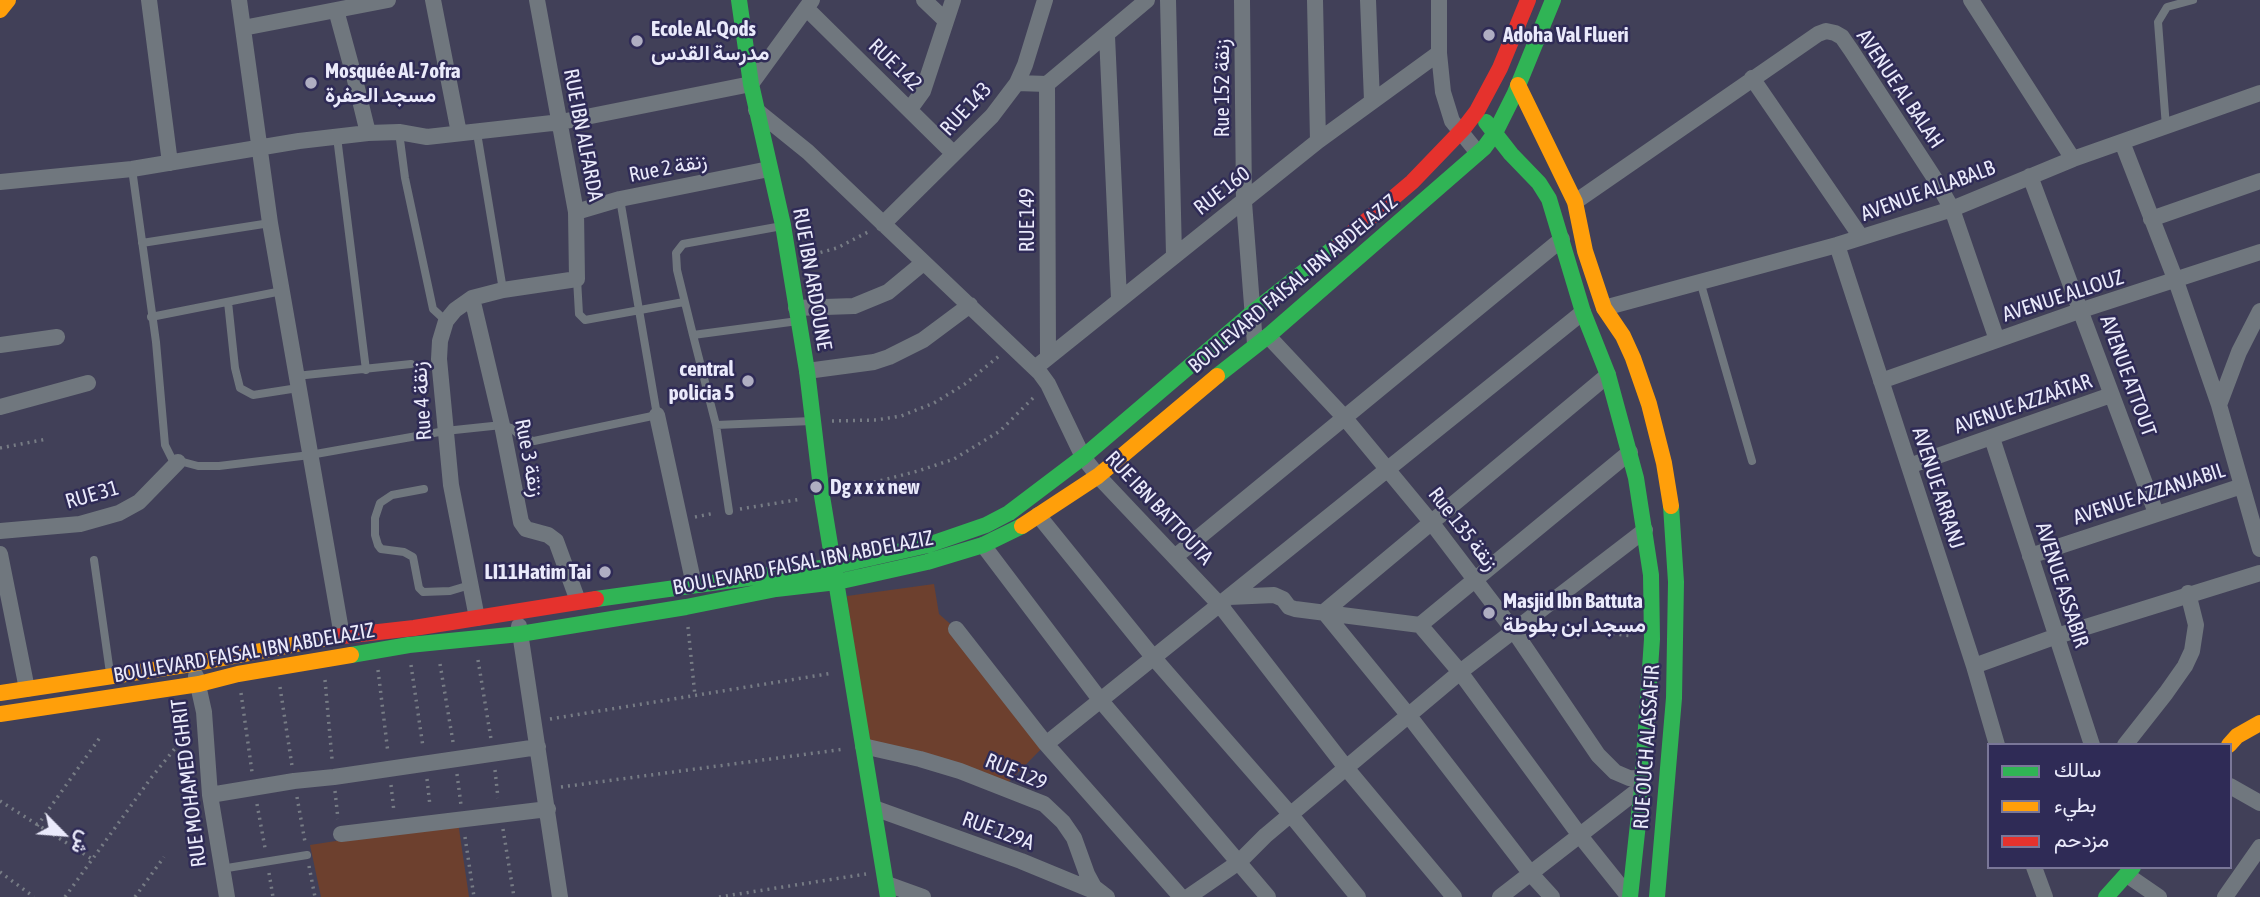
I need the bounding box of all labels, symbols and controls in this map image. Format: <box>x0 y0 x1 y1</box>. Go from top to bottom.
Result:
place label: Ecole Al-Qods مدرسة القدس <box>651 16 769 66</box>
place label: Adoha Val Flueri <box>1503 22 1629 48</box>
street label: AVENUE AL BALAH <box>1851 25 1949 153</box>
marker: Adoha Val Flueri <box>1481 27 1497 43</box>
marker: Ecole Al-Qods مدرسة القدس <box>629 33 645 49</box>
street label: RUE 142 <box>863 34 927 96</box>
street label: Rue 152 زنقة <box>1209 39 1235 137</box>
place label: Mosquée Al-7ofra مسجد الحفرة <box>325 58 460 108</box>
street label: RUE IBN ALFARDA <box>558 67 608 203</box>
marker: Mosquée Al-7ofra مسجد الحفرة <box>303 75 319 91</box>
street label: RUE 143 <box>935 77 997 141</box>
street label: Rue 2 زنقة <box>627 148 709 188</box>
street label: AVENUE ALLABALB <box>1858 155 1998 227</box>
street label: RUE 160 <box>1189 161 1255 221</box>
street label: RUE 149 <box>1014 188 1040 252</box>
street label: BOULEVARD FAISAL IBN ABDELAZIZ <box>1183 189 1403 379</box>
street label: RUE IBN ARDOUNE <box>787 206 837 352</box>
street label: AVENUE ALLOUZ <box>1999 265 2127 327</box>
street label: AVENUE ATTOUT <box>2094 312 2162 440</box>
place label: central policia 5 <box>669 356 734 406</box>
street label: Rue 4 زنقة <box>407 361 437 441</box>
street label: AVENUE AZZAÂTAR <box>1951 369 2095 439</box>
marker: central policia 5 <box>740 373 756 389</box>
street label: Rue 3 زنقة <box>509 417 549 499</box>
street label: AVENUE ARRANJ <box>1906 424 1970 552</box>
street label: RUE IBN BATTOUTA <box>1100 446 1218 570</box>
street label: AVENUE AZZANJABIL <box>2070 458 2228 530</box>
place label: Dg x x x new <box>830 474 920 500</box>
street label: RUE 31 <box>62 475 122 515</box>
marker: Dg x x x new <box>808 479 824 495</box>
street label: Rue 135 زنقة <box>1423 482 1503 576</box>
street label: AVENUE ASSABIR <box>2030 519 2094 651</box>
street label: BOULEVARD FAISAL IBN ABDELAZIZ <box>671 525 935 601</box>
place label: LI11Hatim Tai <box>485 559 591 585</box>
marker: LI11Hatim Tai <box>597 564 613 580</box>
place label: Masjid Ibn Battuta مسجد ابن بطوطة <box>1503 588 1646 638</box>
marker: Masjid Ibn Battuta مسجد ابن بطوطة <box>1481 605 1497 621</box>
street label: BOULEVARD FAISAL IBN ABDELAZIZ <box>111 618 377 688</box>
street label: RUE OUCH ALASSAFIR <box>1629 664 1665 830</box>
street label: RUE MOHAMED GHRIT <box>166 697 212 869</box>
legend <box>1987 743 2232 869</box>
street label: RUE 129 <box>981 748 1051 796</box>
text: سالك <box>2054 757 2101 781</box>
text: بطيء <box>2054 792 2097 816</box>
north arrow <box>28 799 98 869</box>
street label: RUE 129A <box>959 806 1037 856</box>
text: مزدحم <box>2054 827 2109 851</box>
text: ش <box>67 828 97 858</box>

